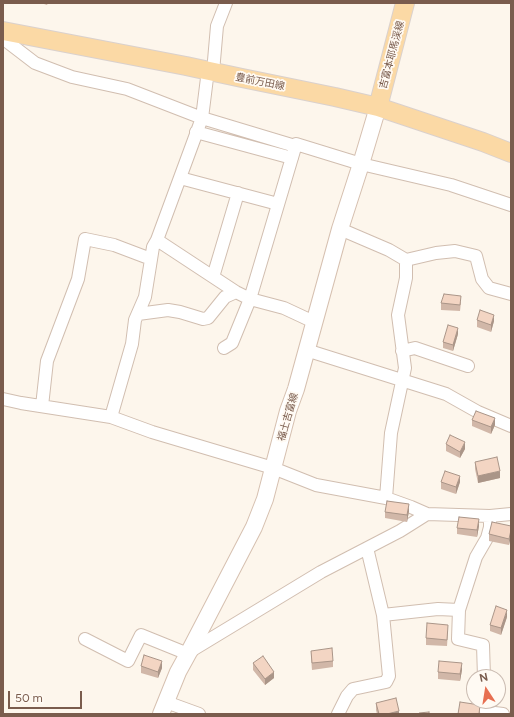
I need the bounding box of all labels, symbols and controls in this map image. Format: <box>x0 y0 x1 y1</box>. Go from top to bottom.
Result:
street label: 吉富本耶馬渓線 <box>377 20 407 90</box>
street label: 豊前万田線 <box>234 71 286 93</box>
street label: 福土吉富線 <box>275 391 301 443</box>
north arrow <box>466 669 506 709</box>
text: N <box>478 671 489 685</box>
scale bar <box>10 683 84 709</box>
text: 50 m <box>15 691 43 705</box>

